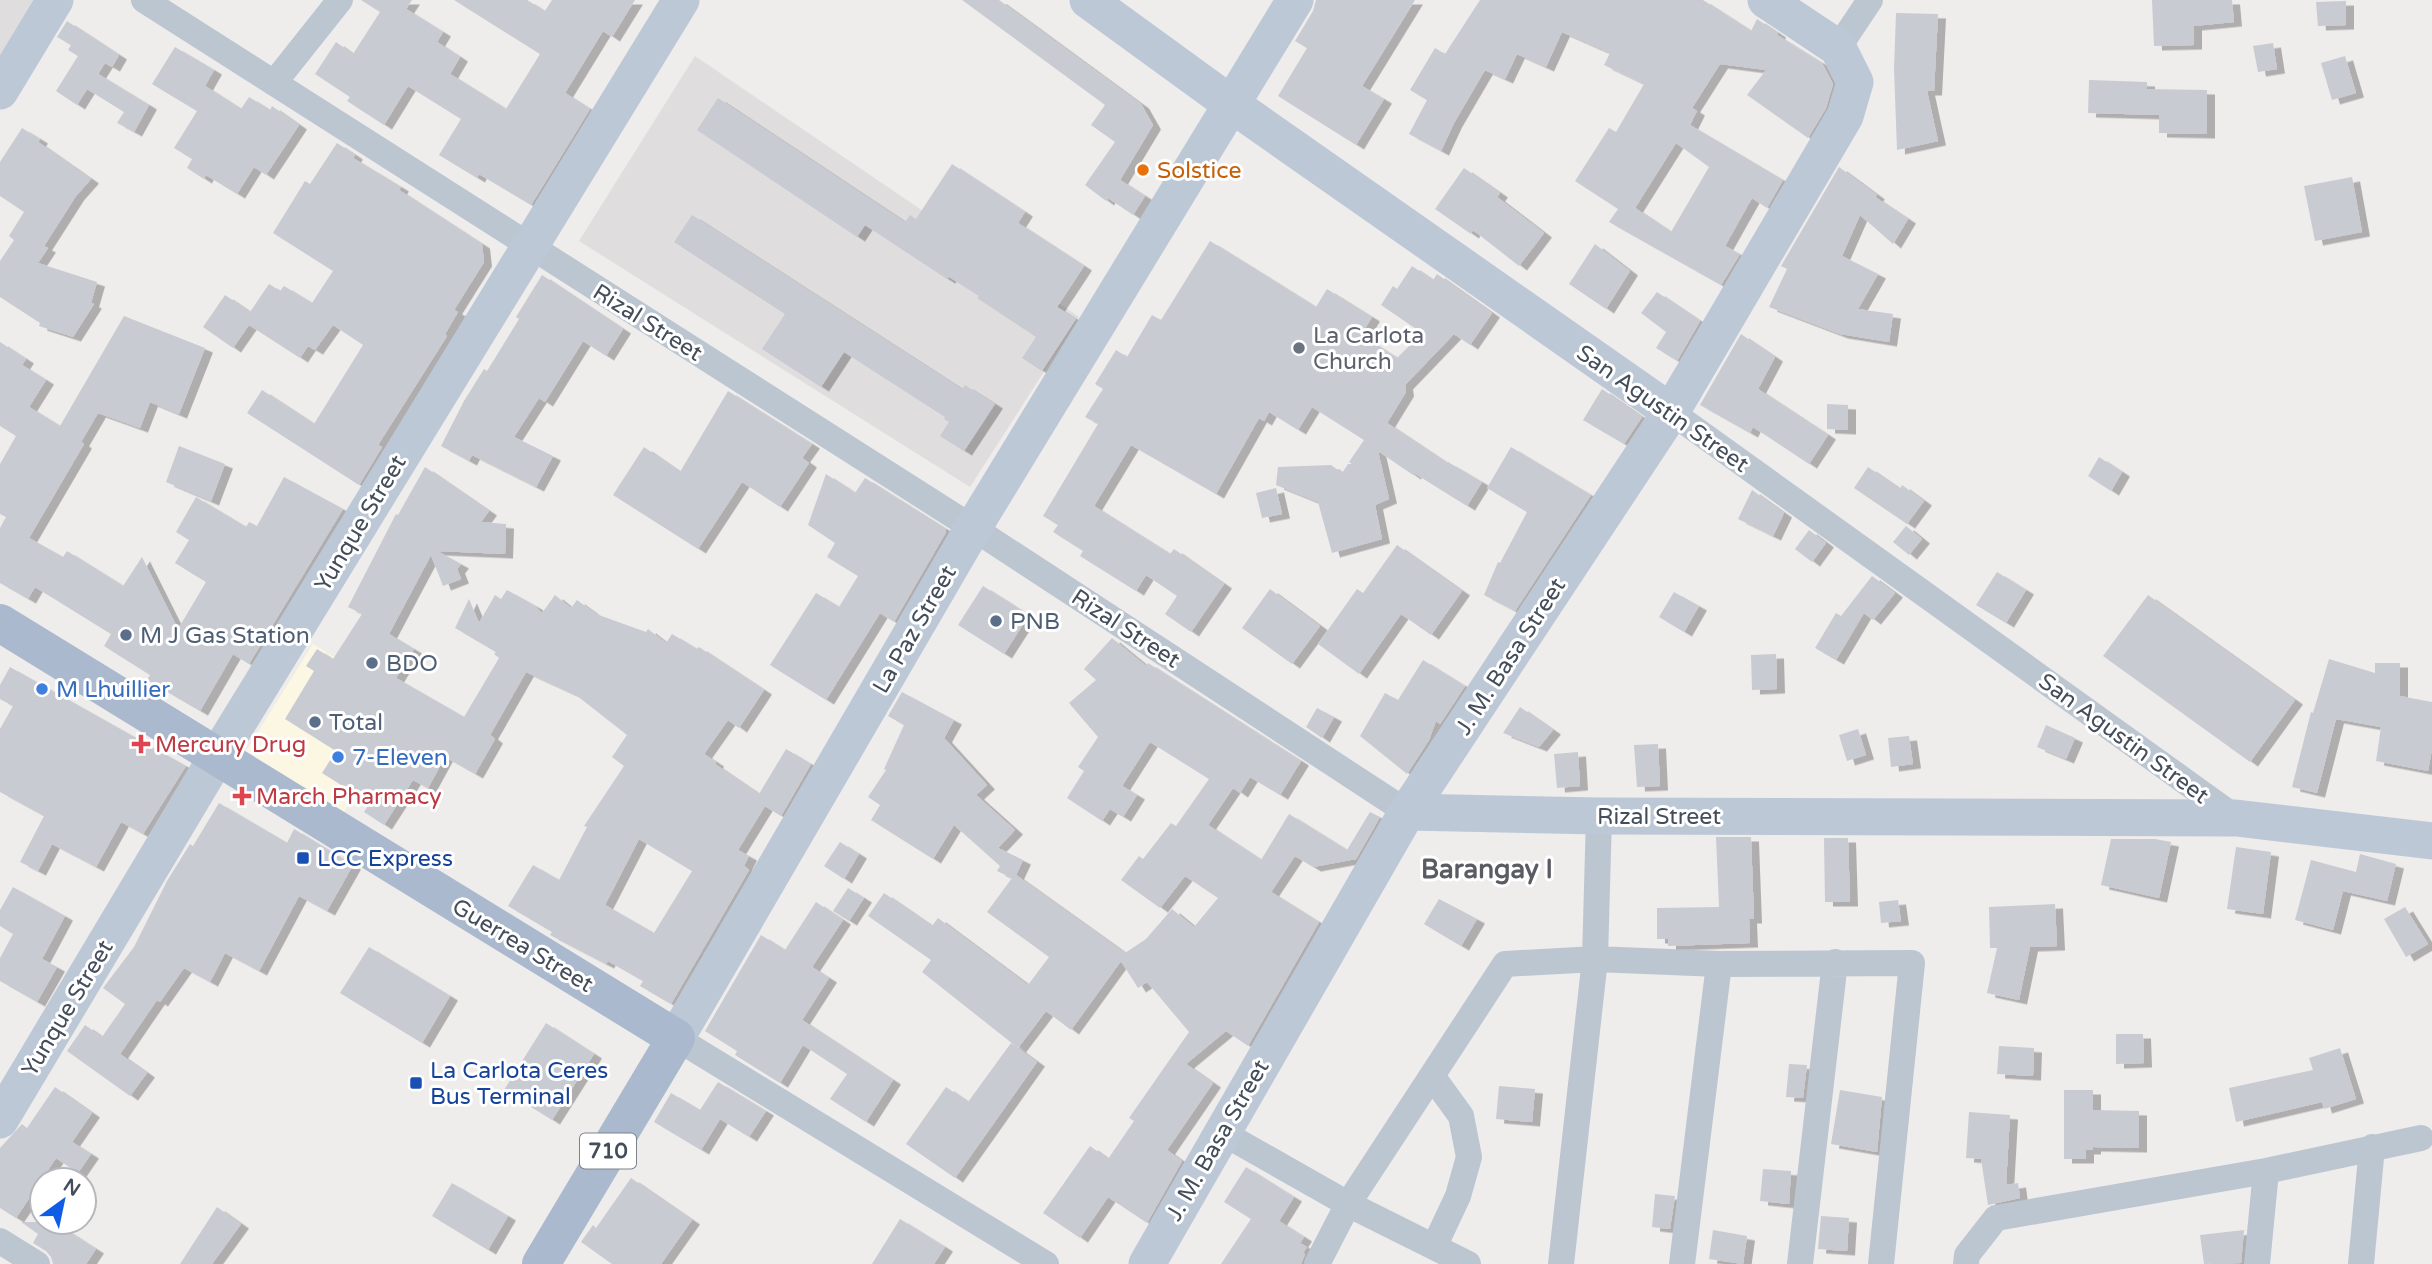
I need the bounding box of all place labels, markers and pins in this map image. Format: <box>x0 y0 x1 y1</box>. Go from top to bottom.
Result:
place label: Solstice <box>1157 157 1242 185</box>
marker: Solstice <box>1135 162 1151 178</box>
place label: La Carlota Church <box>1313 322 1424 376</box>
marker: La Carlota Church <box>1291 340 1307 356</box>
place label: PNB <box>1010 608 1060 636</box>
marker: PNB <box>988 613 1004 629</box>
place label: M J Gas Station <box>140 622 310 650</box>
marker: M J Gas Station <box>118 627 134 643</box>
place label: BDO <box>386 650 438 678</box>
marker: BDO <box>364 655 380 671</box>
place label: M Lhuillier <box>56 676 170 704</box>
marker: M Lhuillier <box>34 681 50 697</box>
place label: Total <box>329 709 383 737</box>
marker: Total <box>307 714 323 730</box>
place label: Mercury Drug <box>155 731 306 759</box>
marker: Mercury Drug <box>133 736 149 752</box>
place label: 7-Eleven <box>352 744 448 772</box>
marker: 7-Eleven <box>330 749 346 765</box>
place label: March Pharmacy <box>256 783 442 811</box>
marker: March Pharmacy <box>234 788 250 804</box>
place label: LCC Express <box>317 845 453 873</box>
marker: LCC Express <box>295 850 311 866</box>
place label: La Carlota Ceres Bus Terminal <box>430 1057 608 1111</box>
marker: La Carlota Ceres Bus Terminal <box>408 1075 424 1091</box>

